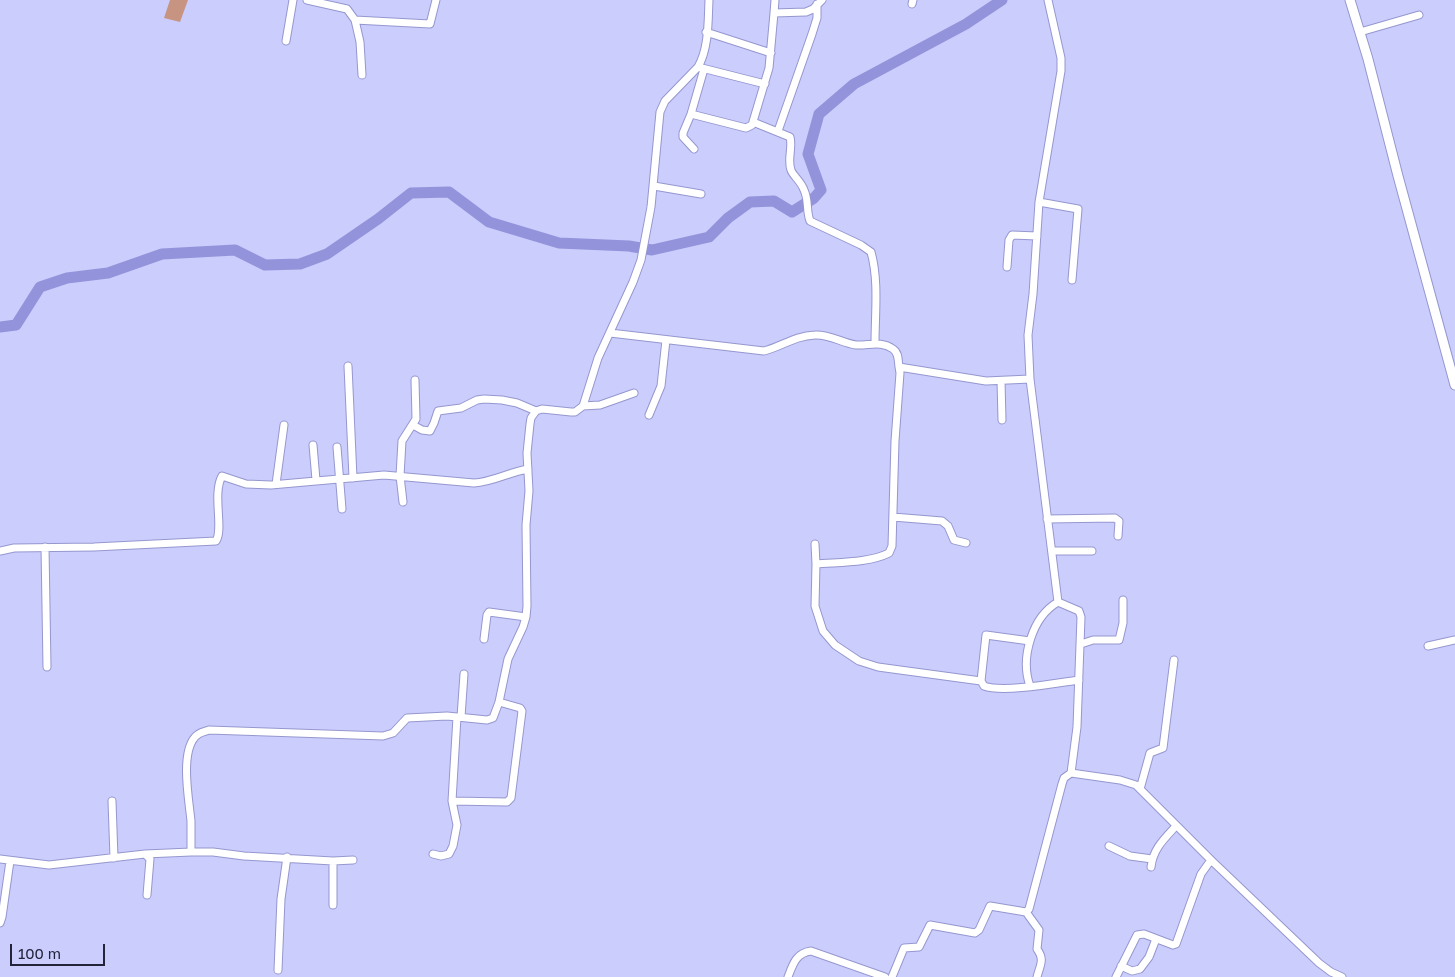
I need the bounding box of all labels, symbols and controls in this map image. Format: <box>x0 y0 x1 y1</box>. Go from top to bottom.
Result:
scale bar <box>12 934 108 966</box>
text: 100 m <box>18 944 61 962</box>

